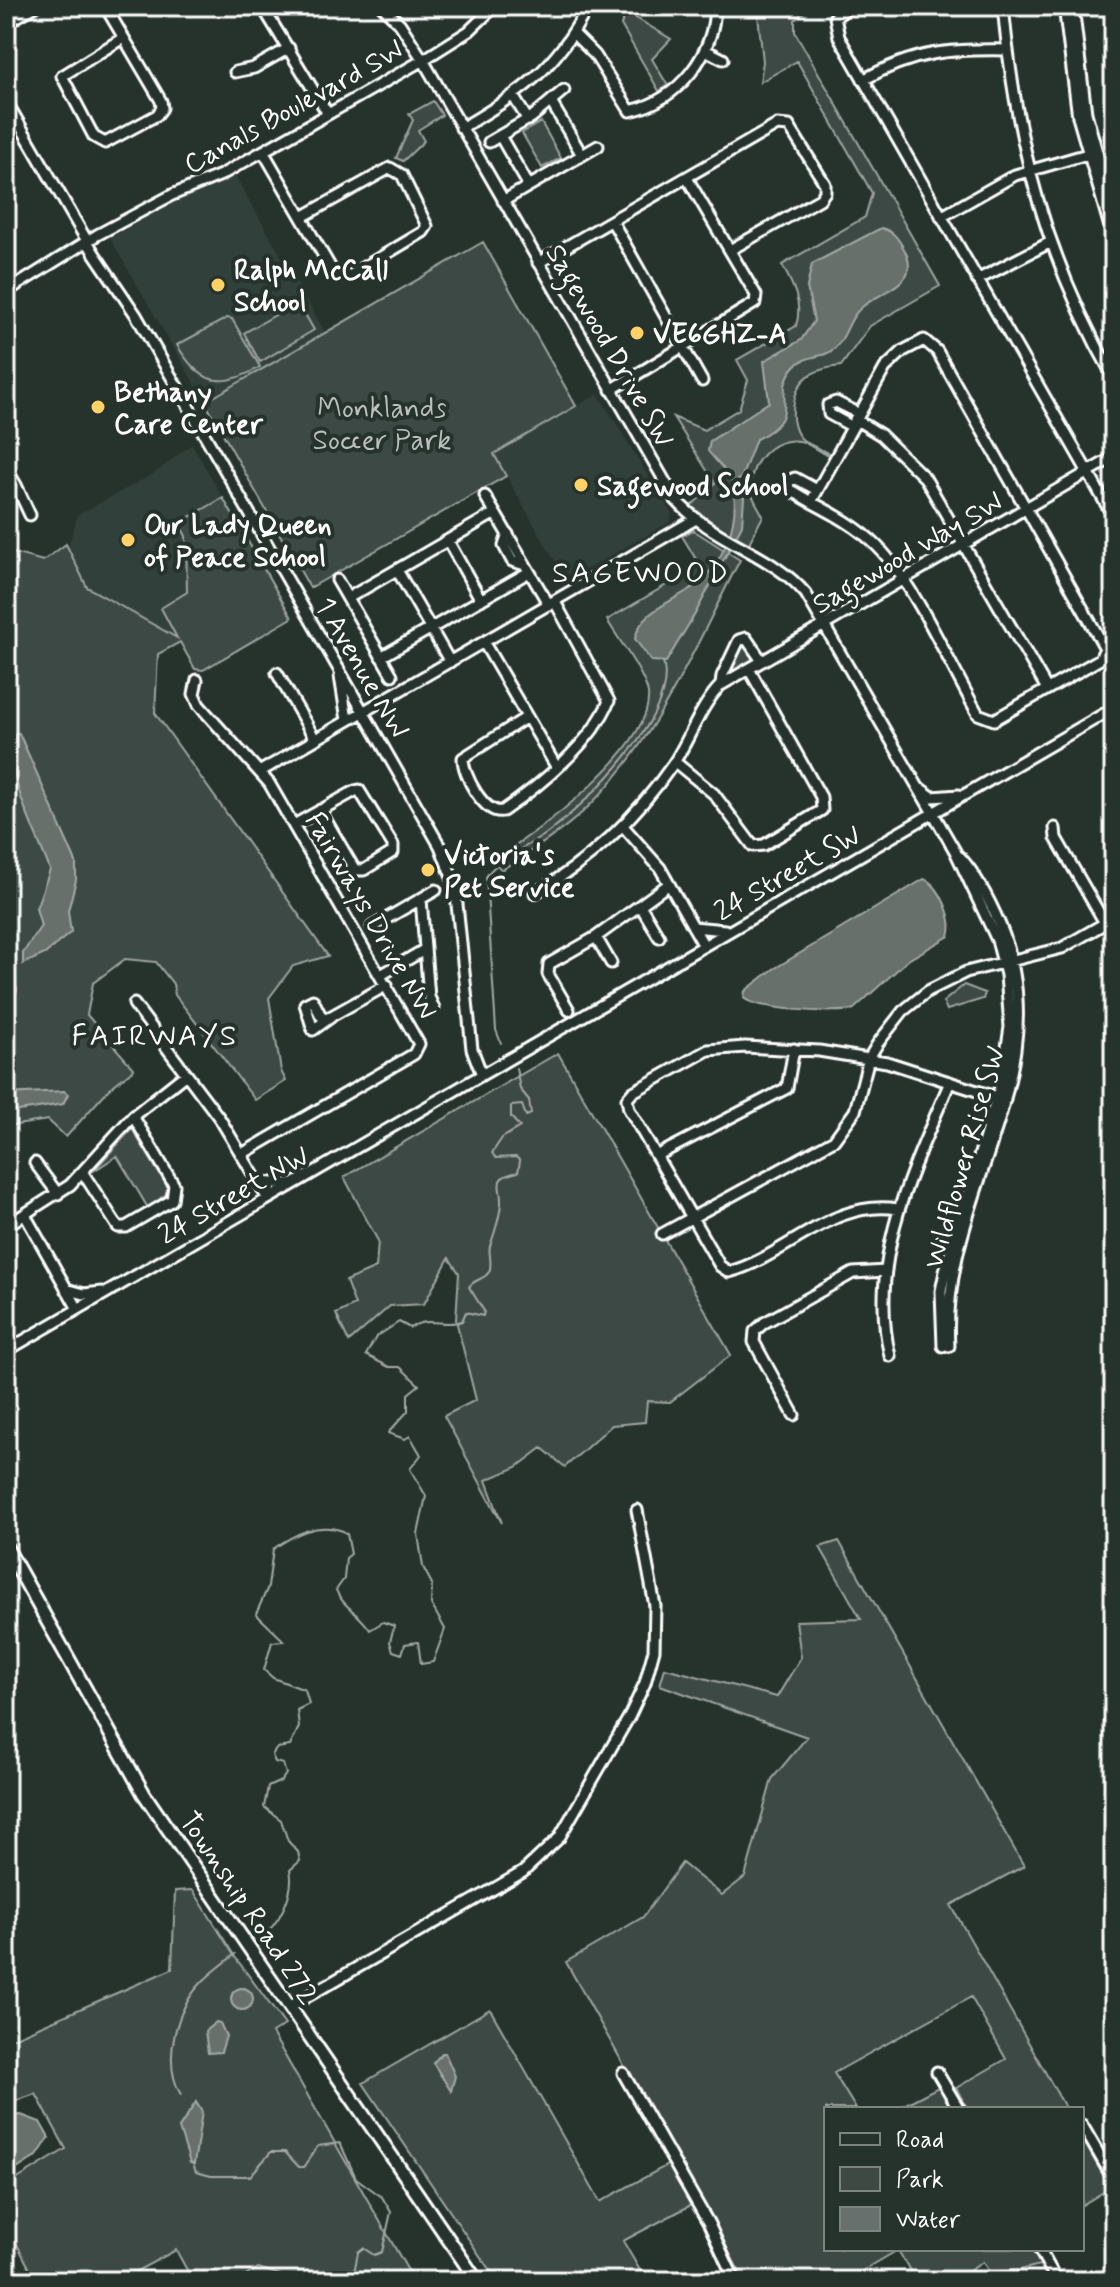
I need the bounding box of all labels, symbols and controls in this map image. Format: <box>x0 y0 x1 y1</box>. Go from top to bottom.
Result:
street label: Canals Boulevard SW <box>178 33 410 184</box>
street label: Sagewood Drive SW <box>533 238 682 456</box>
place label: Ralph McCall School <box>234 253 388 322</box>
marker: Ralph McCall School <box>209 276 227 294</box>
place label: VE6GHZ-A <box>653 317 787 354</box>
marker: VE6GHZ-A <box>628 324 646 342</box>
place label: Bethany Care Center <box>114 375 264 444</box>
park label: Monklands Soccer Park <box>313 391 451 460</box>
marker: Bethany Care Center <box>89 398 107 416</box>
place label: Sagewood School <box>597 469 789 509</box>
marker: Sagewood School <box>572 476 590 494</box>
street label: Sagewood Way SW <box>806 485 1012 626</box>
place label: Our Lady Queen of Peace School <box>144 508 332 577</box>
marker: Our Lady Queen of Peace School <box>119 531 137 549</box>
district label: SAGEWOOD <box>552 554 730 593</box>
street label: 1 Avenue NW <box>306 591 416 746</box>
street label: Fairways Drive NW <box>295 806 444 1027</box>
street label: 24 Street SW <box>708 817 868 931</box>
place label: Victoria's Pet Service <box>444 838 575 907</box>
marker: Victoria's Pet Service <box>419 861 437 879</box>
district label: FAIRWAYS <box>72 1017 238 1056</box>
street label: Wildflower Rise SW <box>916 1042 1015 1273</box>
street label: 24 Street NW <box>152 1138 317 1254</box>
street label: Township Road 272 <box>170 1805 326 2012</box>
legend <box>824 2107 1084 2251</box>
text: Road <box>896 2125 944 2156</box>
text: Park <box>896 2165 944 2196</box>
text: Water <box>896 2205 961 2236</box>

